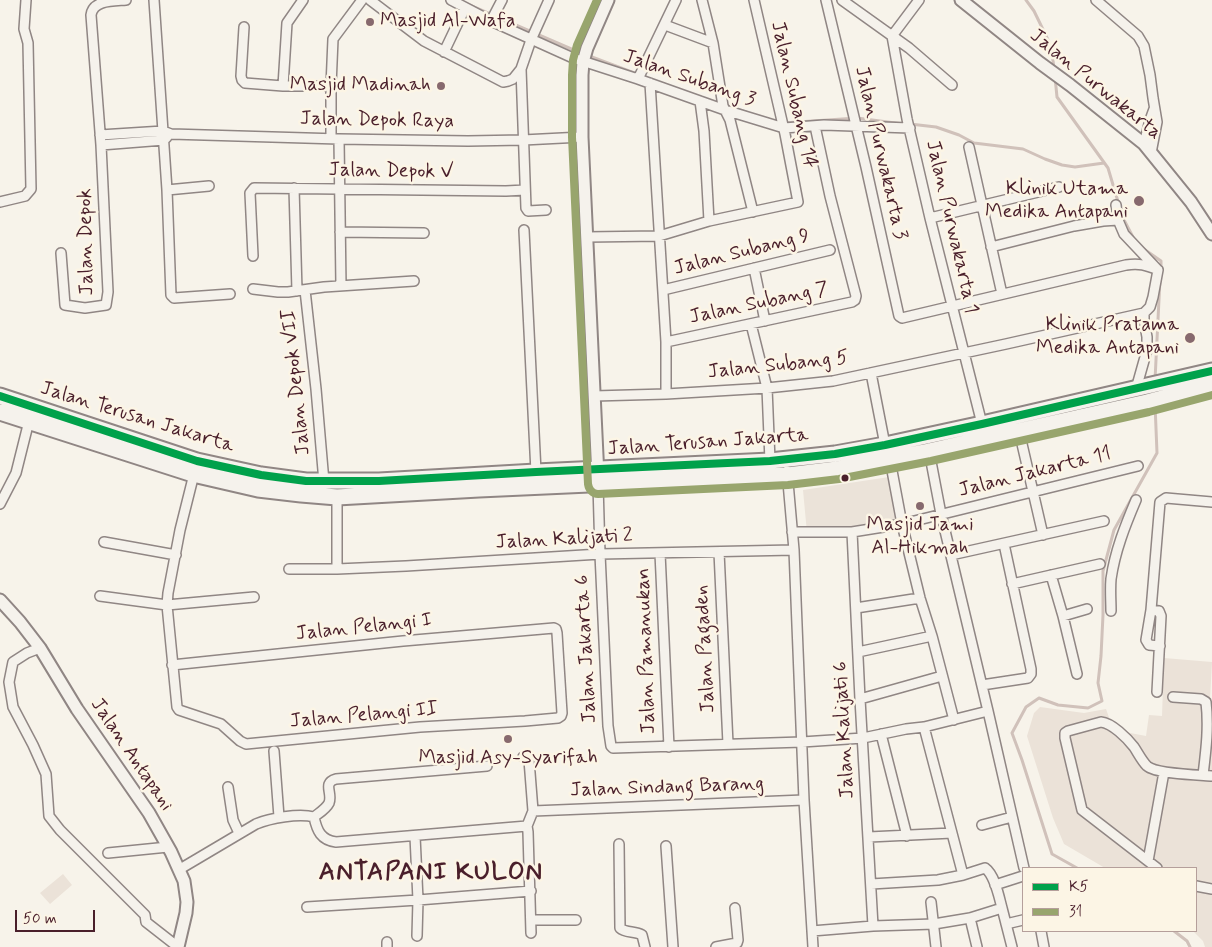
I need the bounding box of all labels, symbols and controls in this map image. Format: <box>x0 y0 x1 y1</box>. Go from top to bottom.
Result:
place label: Masjid Al-Wafa <box>380 10 516 34</box>
marker: Masjid Al-Wafa <box>364 16 376 28</box>
street label: Jalan Subang 14 <box>764 19 822 171</box>
street label: Jalan Purwakarta <box>1024 24 1166 146</box>
street label: Jalan Subang 3 <box>620 45 758 113</box>
street label: Jalan Purwakarta 3 <box>848 64 912 242</box>
place label: Masjid Madinah <box>290 74 431 98</box>
marker: Masjid Madinah <box>435 80 447 92</box>
street label: Jalan Depok Raya <box>300 108 454 134</box>
street label: Jalan Purwakarta 1 <box>919 138 983 316</box>
street label: Jalan Depok V <box>328 159 454 185</box>
place label: Klinik Utama Medika Antapani <box>985 178 1128 225</box>
street label: Jalan Depok <box>74 188 100 296</box>
marker: Klinik Utama Medika Antapani <box>1132 194 1146 208</box>
street label: Jalan Subang 9 <box>672 225 812 281</box>
street label: Jalan Subang 7 <box>687 278 831 330</box>
street label: Jalan Depok VII <box>277 308 317 456</box>
place label: Klinik Pratama Medika Antapani <box>1036 314 1179 361</box>
marker: Klinik Pratama Medika Antapani <box>1183 331 1197 345</box>
street label: Jalan Subang 5 <box>707 347 849 385</box>
street label: Jalan Terusan Jakarta <box>37 377 237 459</box>
street label: Jalan Terusan Jakarta <box>607 424 809 462</box>
street label: Jalan Jakarta 11 <box>956 442 1114 504</box>
unlabelled marker <box>840 473 850 483</box>
marker: Masjid Jami Al-Hikmah <box>914 500 926 512</box>
place label: Masjid Jami Al-Hikmah <box>866 514 974 561</box>
street label: Jalan Kalijati 2 <box>495 524 633 556</box>
street label: Jalan Pamanukan <box>632 567 662 735</box>
street label: Jalan Jakarta 6 <box>571 574 603 724</box>
street label: Jalan Pagaden <box>691 584 721 714</box>
street label: Jalan Pelangi I <box>295 609 433 647</box>
street label: Jalan Kalijati 6 <box>829 661 861 799</box>
street label: Jalan Antapani <box>84 694 178 816</box>
street label: Jalan Pelangi II <box>289 698 439 734</box>
marker: Masjid Asy-Syarifah <box>502 733 514 745</box>
place label: Masjid Asy-Syarifah <box>418 747 598 771</box>
street label: Jalan Sindang Barang <box>570 773 764 803</box>
district label: ANTAPANI KULON <box>317 859 545 889</box>
legend <box>1022 867 1197 932</box>
text: K5 <box>1069 877 1089 897</box>
scale bar <box>18 900 98 932</box>
text: 31 <box>1069 902 1082 922</box>
text: 50 m <box>23 909 57 929</box>

